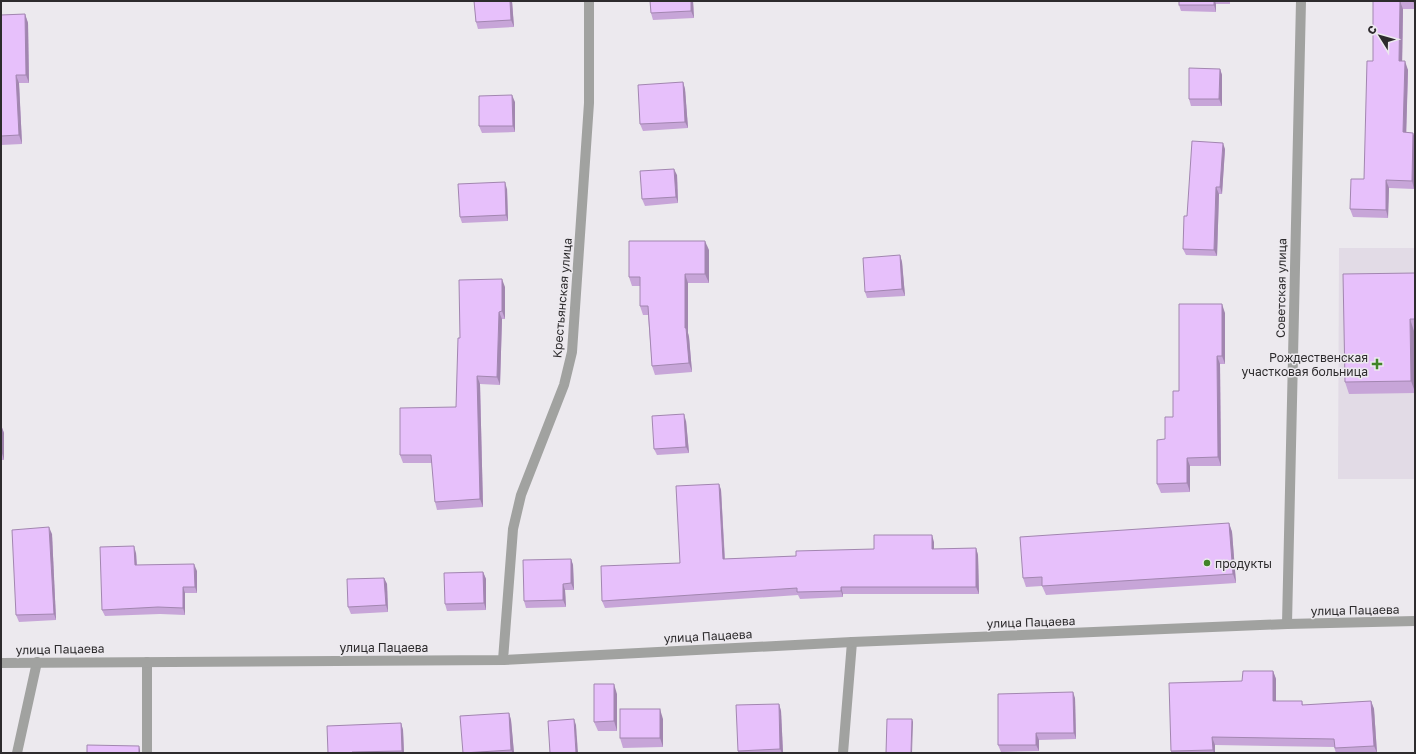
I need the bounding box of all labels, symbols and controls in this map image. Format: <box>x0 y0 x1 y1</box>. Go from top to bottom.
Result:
north arrow <box>1360 16 1400 56</box>
text: С <box>1364 22 1379 37</box>
street label: Крестьянская улица <box>549 237 575 359</box>
street label: Советская улица <box>1273 238 1289 338</box>
place label: Рождественская участковая больница <box>1242 350 1368 379</box>
marker: Рождественская участковая больница <box>1371 358 1383 370</box>
place label: продукты <box>1215 556 1272 571</box>
marker: продукты <box>1202 558 1212 568</box>
street label: улица Пацаева <box>1310 602 1400 618</box>
street label: улица Пацаева <box>986 613 1076 631</box>
street label: улица Пацаева <box>663 626 753 646</box>
street label: улица Пацаева <box>340 640 428 655</box>
street label: улица Пацаева <box>15 641 105 657</box>

